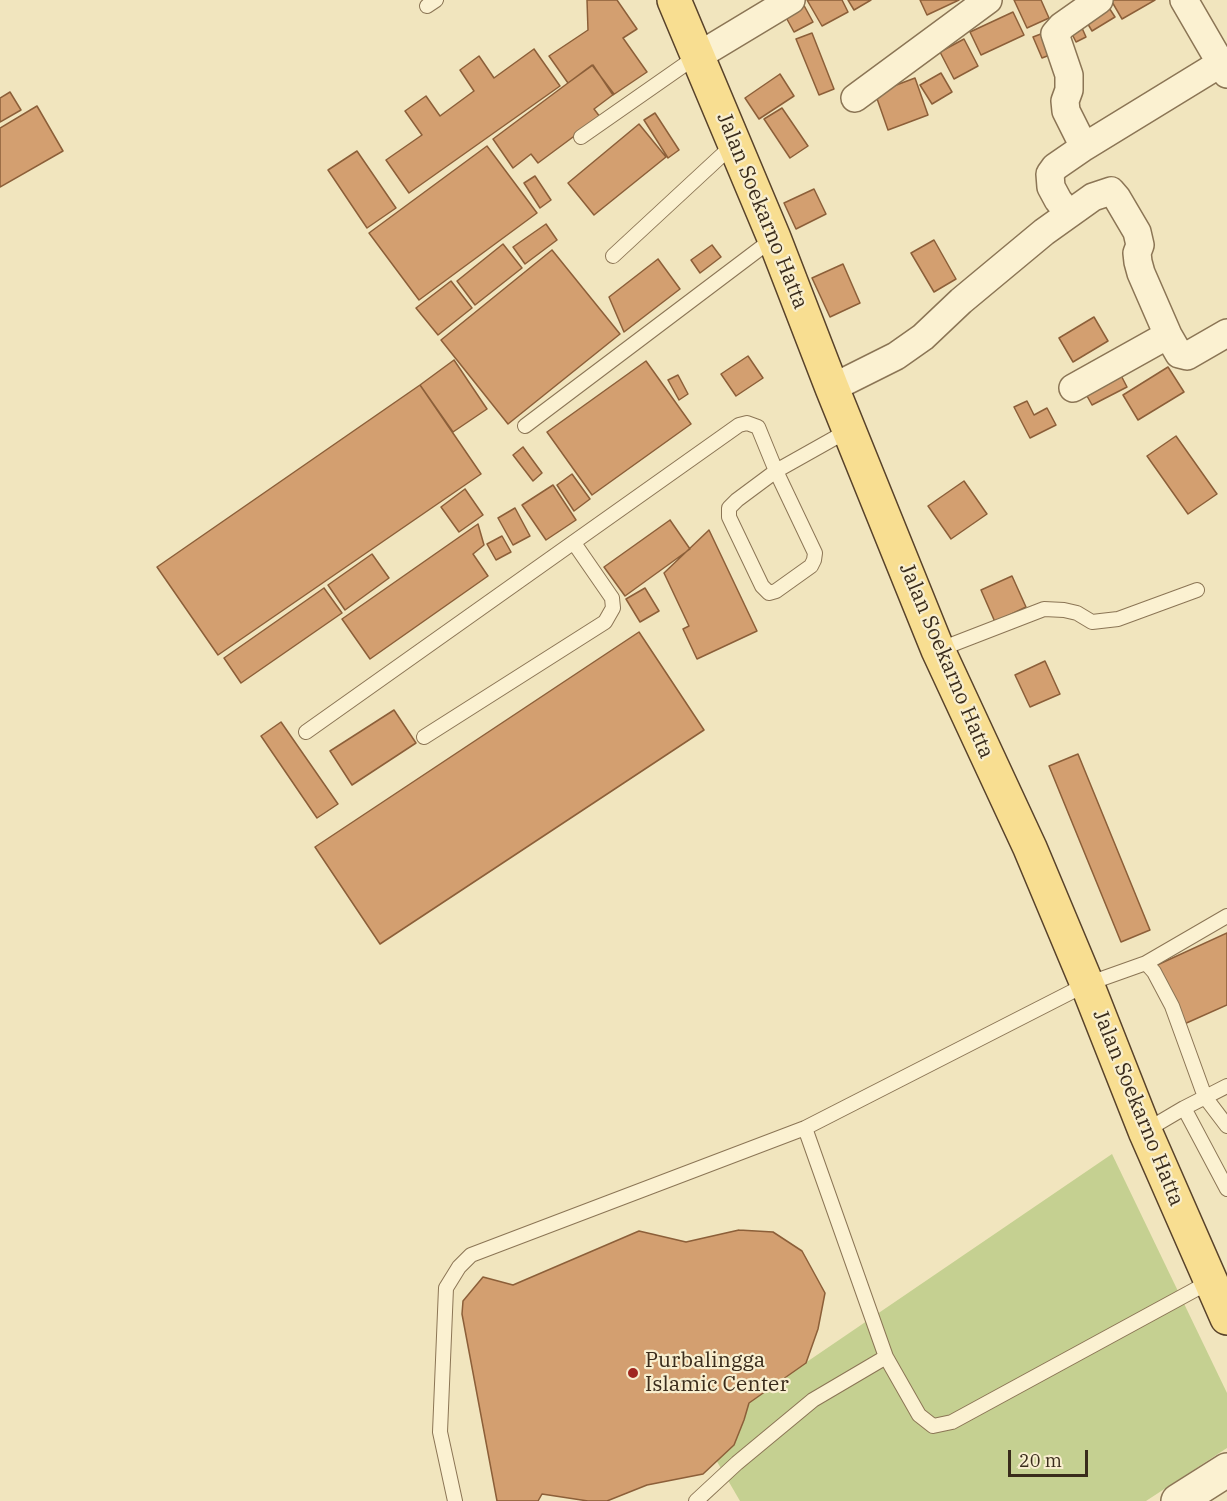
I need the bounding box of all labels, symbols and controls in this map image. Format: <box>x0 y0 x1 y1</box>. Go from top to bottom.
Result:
street label: Jalan Soekarno Hatta <box>711 109 813 313</box>
street label: Jalan Soekarno Hatta <box>893 560 999 762</box>
street label: Jalan Soekarno Hatta <box>1087 1006 1189 1210</box>
place label: Purbalingga Islamic Center <box>645 1348 789 1398</box>
marker: Purbalingga Islamic Center <box>626 1366 640 1380</box>
scale bar <box>1011 1438 1090 1476</box>
text: 20 m <box>1019 1449 1062 1472</box>

